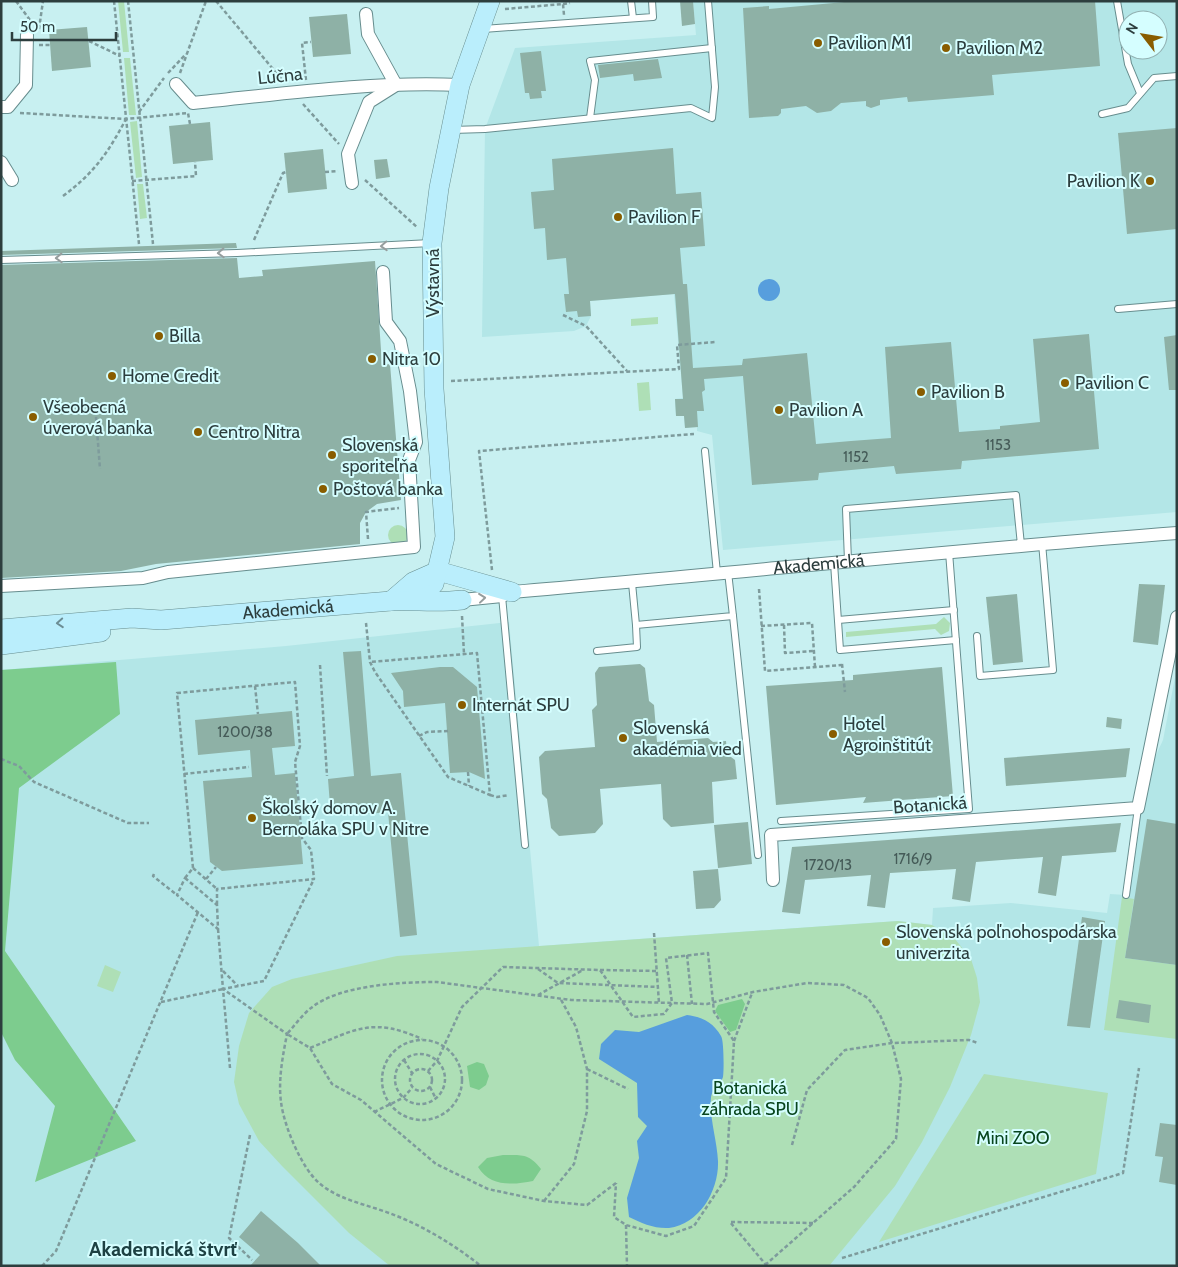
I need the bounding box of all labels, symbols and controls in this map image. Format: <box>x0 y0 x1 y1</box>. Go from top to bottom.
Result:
scale bar <box>12 10 116 42</box>
north arrow <box>1118 10 1168 60</box>
text: 50 m <box>20 18 55 36</box>
text: N <box>1122 19 1142 37</box>
place label: Pavilion M1 <box>828 32 911 54</box>
marker: Pavilion M1 <box>812 37 824 49</box>
place label: Pavilion M2 <box>956 37 1043 59</box>
marker: Pavilion M2 <box>940 42 952 54</box>
street label: Lúčna <box>256 63 304 89</box>
place label: Pavilion K <box>1067 170 1141 192</box>
marker: Pavilion K <box>1144 175 1156 187</box>
place label: Pavilion F <box>628 206 701 228</box>
marker: Pavilion F <box>612 211 624 223</box>
one-way arrow <box>379 241 387 251</box>
one-way arrow <box>217 248 225 259</box>
street label: Výstavná <box>422 248 444 318</box>
one-way arrow <box>55 253 62 263</box>
place label: Billa <box>169 325 201 347</box>
marker: Billa <box>153 330 165 342</box>
place label: Nitra 10 <box>382 348 441 370</box>
marker: Nitra 10 <box>366 353 378 365</box>
place label: Home Credit <box>122 365 219 387</box>
marker: Home Credit <box>106 370 118 382</box>
place label: Pavilion C <box>1075 372 1149 394</box>
marker: Pavilion C <box>1059 377 1071 389</box>
place label: Pavilion B <box>931 381 1005 403</box>
marker: Pavilion B <box>915 386 927 398</box>
place label: Všeobecná úverová banka <box>43 396 153 439</box>
place label: Pavilion A <box>789 399 863 421</box>
marker: Pavilion A <box>773 404 785 416</box>
marker: Všeobecná úverová banka <box>27 411 39 423</box>
place label: Centro Nitra <box>208 421 300 443</box>
marker: Centro Nitra <box>192 426 204 438</box>
place label: Slovenská sporiteľňa <box>342 434 419 477</box>
house number: 1153 <box>985 436 1011 454</box>
house number: 1152 <box>843 448 869 466</box>
marker: Slovenská sporiteľňa <box>326 449 338 461</box>
place label: Poštová banka <box>333 478 443 500</box>
marker: Poštová banka <box>317 483 329 495</box>
street label: Akademická <box>772 549 866 579</box>
one-way arrow <box>478 593 486 604</box>
street label: Akademická <box>242 595 335 624</box>
one-way arrow <box>56 617 64 628</box>
place label: Internát SPU <box>472 694 570 716</box>
marker: Internát SPU <box>456 699 468 711</box>
place label: Hotel Agroinštitút <box>843 713 931 756</box>
place label: Slovenská akadémia vied <box>633 717 742 760</box>
house number: 1200/38 <box>217 723 273 741</box>
marker: Hotel Agroinštitút <box>827 728 839 740</box>
marker: Slovenská akadémia vied <box>617 732 629 744</box>
street label: Botanická <box>892 791 968 819</box>
place label: Školský domov A. Bernoláka SPU v Nitre <box>262 797 429 840</box>
marker: Školský domov A. Bernoláka SPU v Nitre <box>246 812 258 824</box>
house number: 1716/9 <box>893 850 933 868</box>
house number: 1720/13 <box>804 856 852 874</box>
place label: Slovenská poľnohospodárska univerzita <box>896 921 1117 964</box>
marker: Slovenská poľnohospodárska univerzita <box>880 936 892 948</box>
park label: Botanická záhrada SPU <box>701 1077 799 1120</box>
park label: Mini ZOO <box>976 1127 1050 1149</box>
district label: Akademická štvrť <box>89 1237 238 1261</box>

